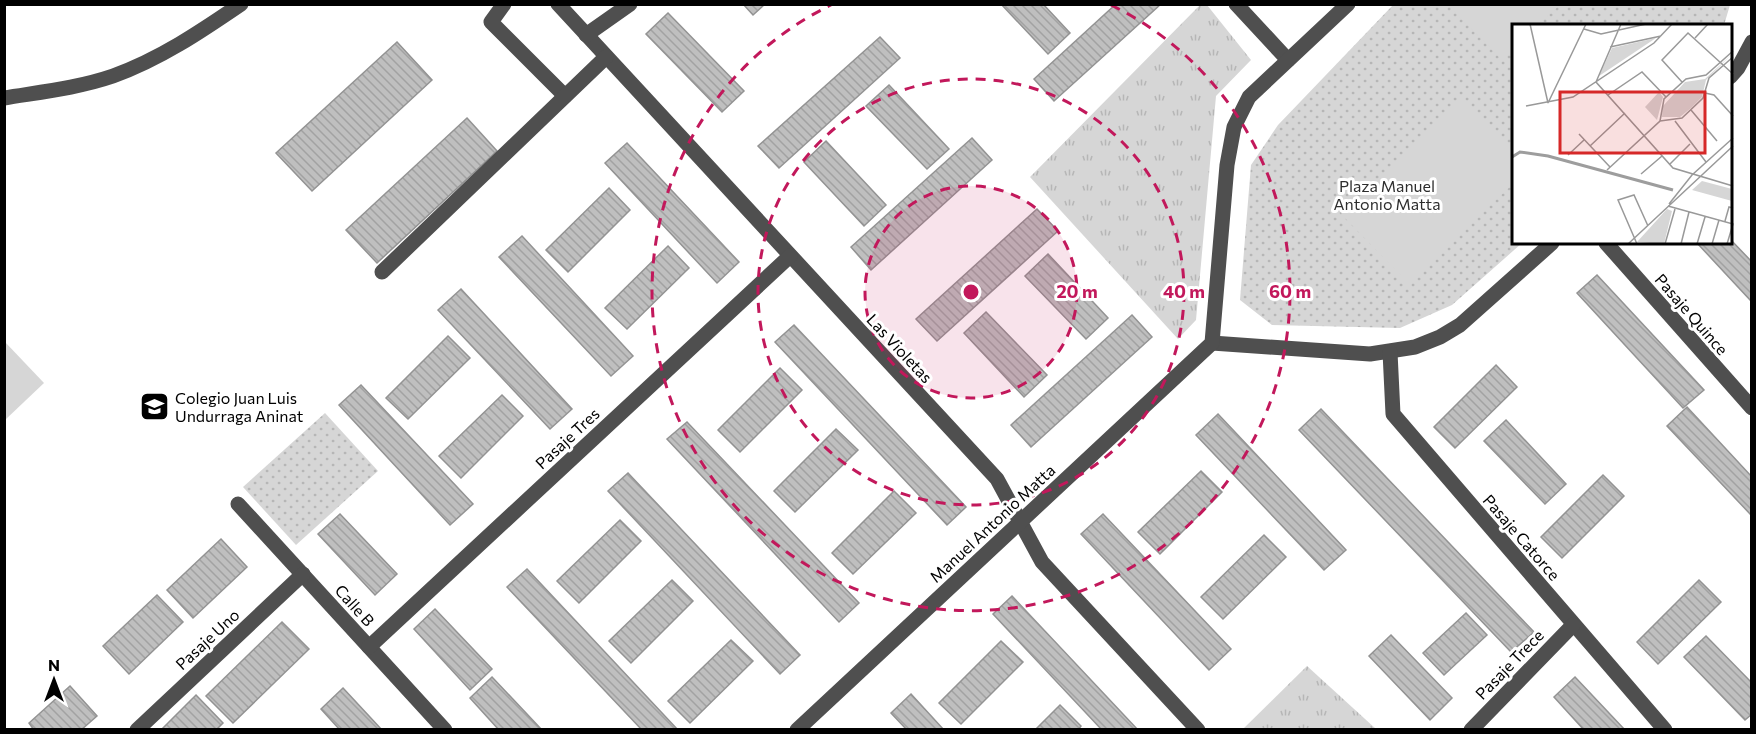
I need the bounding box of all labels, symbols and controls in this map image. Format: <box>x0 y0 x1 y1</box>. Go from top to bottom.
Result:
inset map <box>1512 24 1732 244</box>
park label: Plaza Manuel Antonio Matta <box>1333 176 1441 213</box>
street label: Pasaje Quince <box>1652 270 1732 358</box>
text: 20 m <box>1056 280 1098 302</box>
text: 40 m <box>1163 280 1205 302</box>
text: 60 m <box>1269 280 1311 302</box>
centre of rings <box>961 282 981 302</box>
street label: Las Violetas <box>863 310 937 386</box>
place label: Colegio Juan Luis Undurraga Aninat <box>175 388 304 425</box>
school or university icon: Colegio Juan Luis Undurraga Aninat <box>138 390 170 422</box>
street label: Pasaje Tres <box>531 404 603 472</box>
street label: Manuel Antonio Matta <box>925 460 1059 586</box>
street label: Pasaje Catorce <box>1480 490 1564 584</box>
street label: Calle B <box>331 580 379 630</box>
street label: Pasaje Uno <box>171 605 243 673</box>
street label: Pasaje Trece <box>1471 625 1547 703</box>
north arrow <box>24 650 84 710</box>
text: N <box>48 655 60 674</box>

